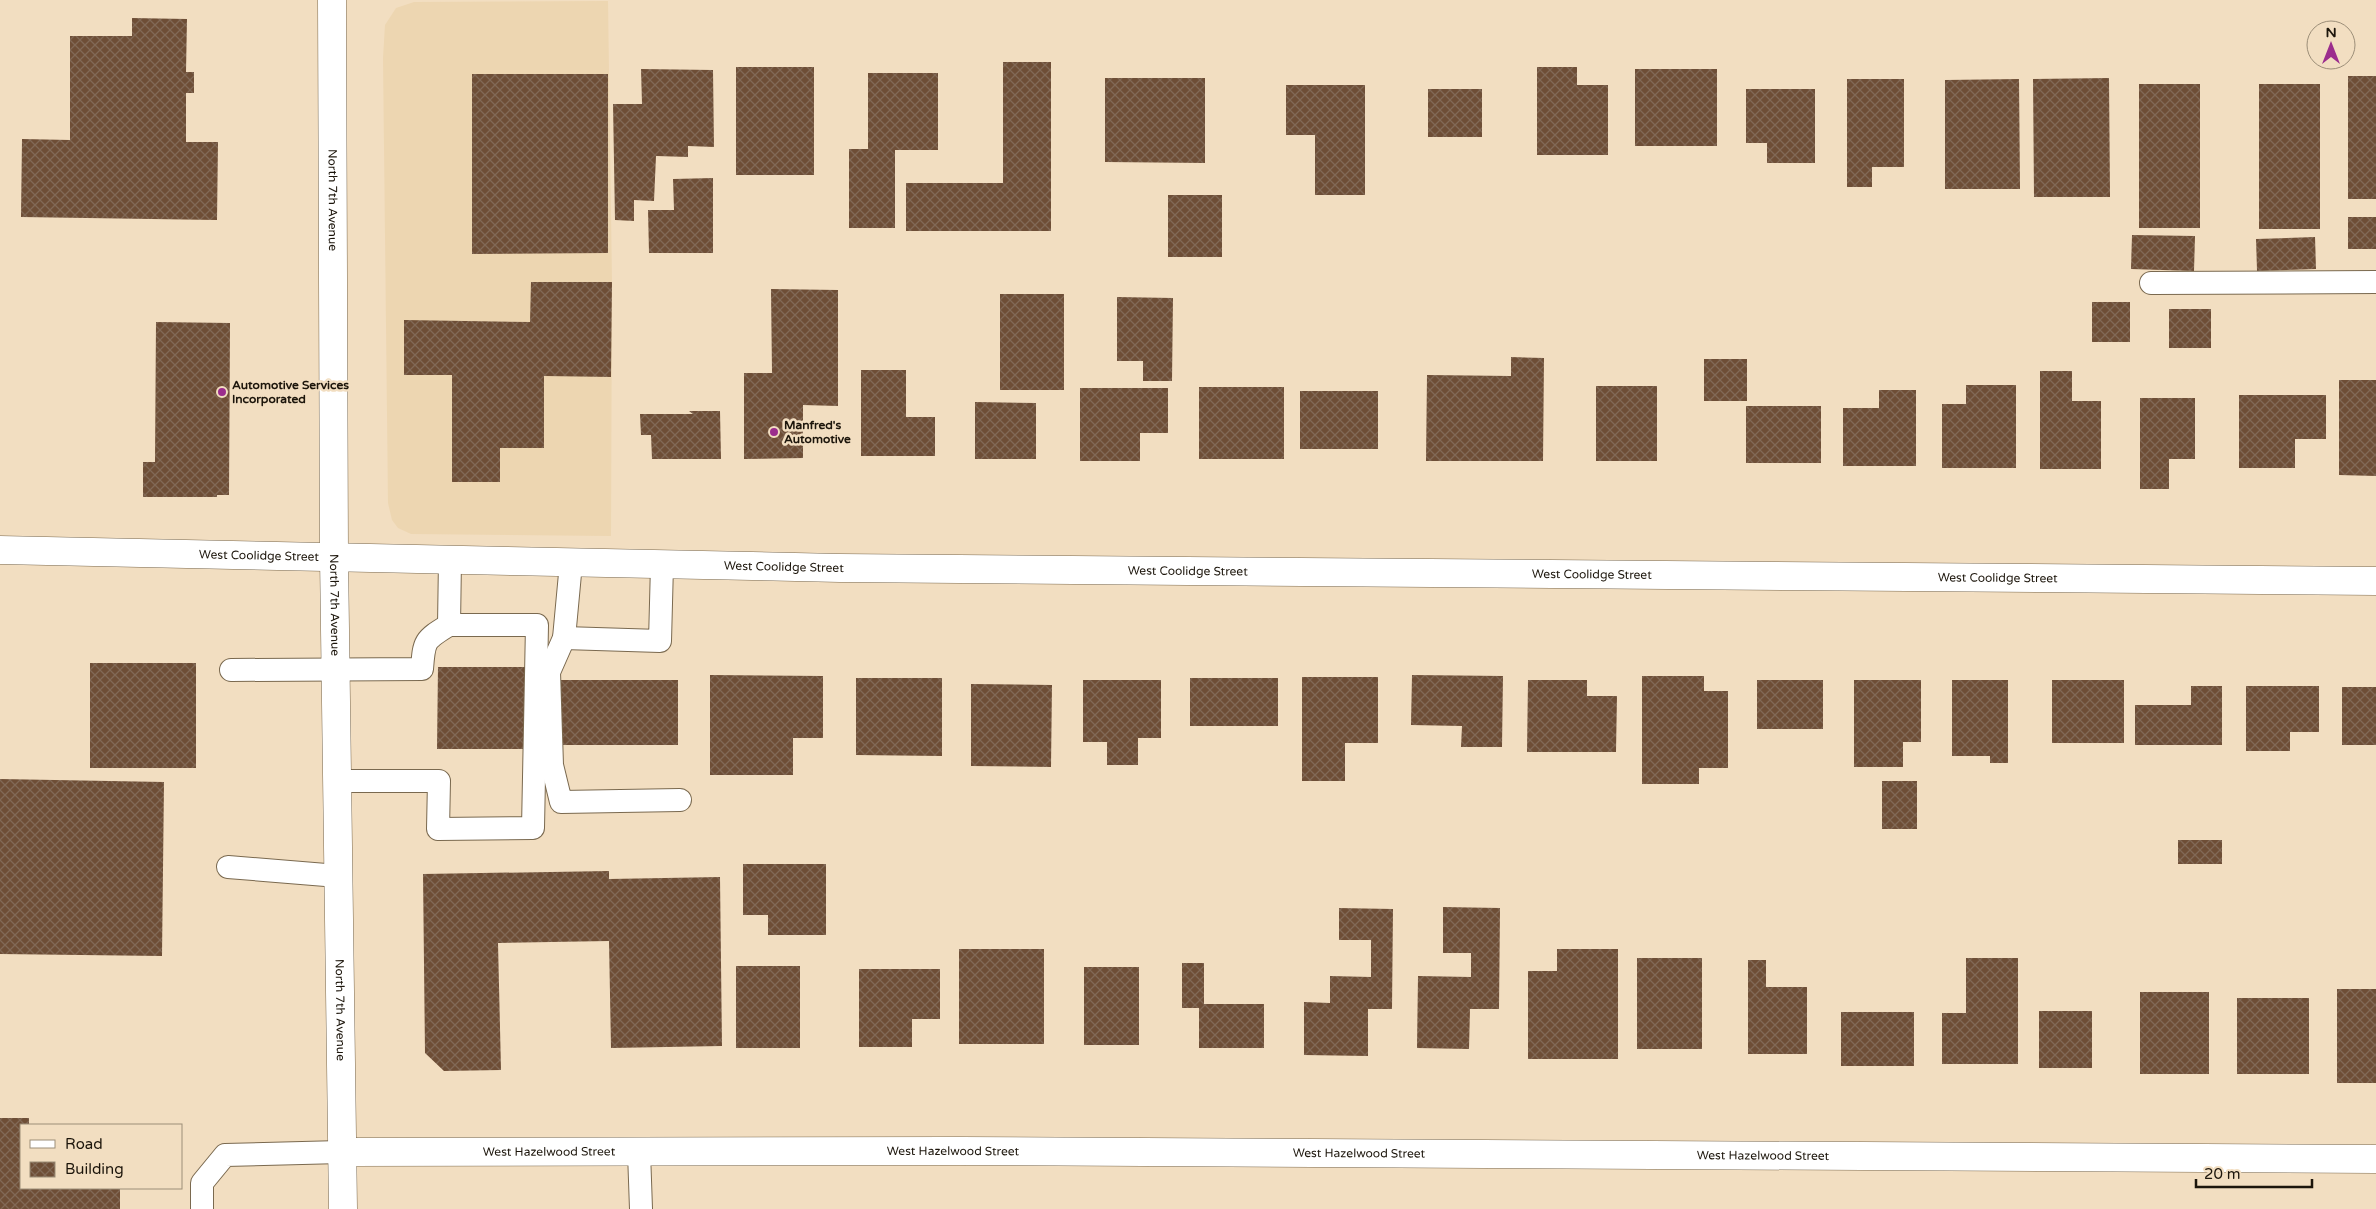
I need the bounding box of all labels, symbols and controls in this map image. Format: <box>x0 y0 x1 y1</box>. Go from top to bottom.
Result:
north arrow <box>2306 20 2356 70</box>
text: N <box>2325 24 2337 41</box>
street label: North 7th Avenue <box>326 149 340 251</box>
place label: Automotive Services Incorporated <box>232 378 349 407</box>
marker: Automotive Services Incorporated <box>216 386 228 398</box>
place label: Manfred's Automotive <box>784 418 851 446</box>
marker: Manfred's Automotive <box>768 426 780 438</box>
street label: West Coolidge Street <box>199 547 319 564</box>
street label: North 7th Avenue <box>327 554 342 656</box>
street label: West Coolidge Street <box>724 559 844 575</box>
street label: West Coolidge Street <box>1128 563 1248 578</box>
street label: West Coolidge Street <box>1532 567 1652 582</box>
street label: West Coolidge Street <box>1938 570 2058 585</box>
street label: North 7th Avenue <box>333 959 348 1061</box>
legend <box>20 1124 182 1189</box>
text: Road <box>65 1135 103 1153</box>
street label: West Hazelwood Street <box>887 1144 1020 1158</box>
street label: West Hazelwood Street <box>483 1145 616 1159</box>
street label: West Hazelwood Street <box>1293 1146 1426 1161</box>
street label: West Hazelwood Street <box>1697 1148 1830 1163</box>
scale bar <box>2196 1156 2312 1188</box>
text: Building <box>65 1160 124 1178</box>
text: 20 m <box>2204 1165 2241 1183</box>

